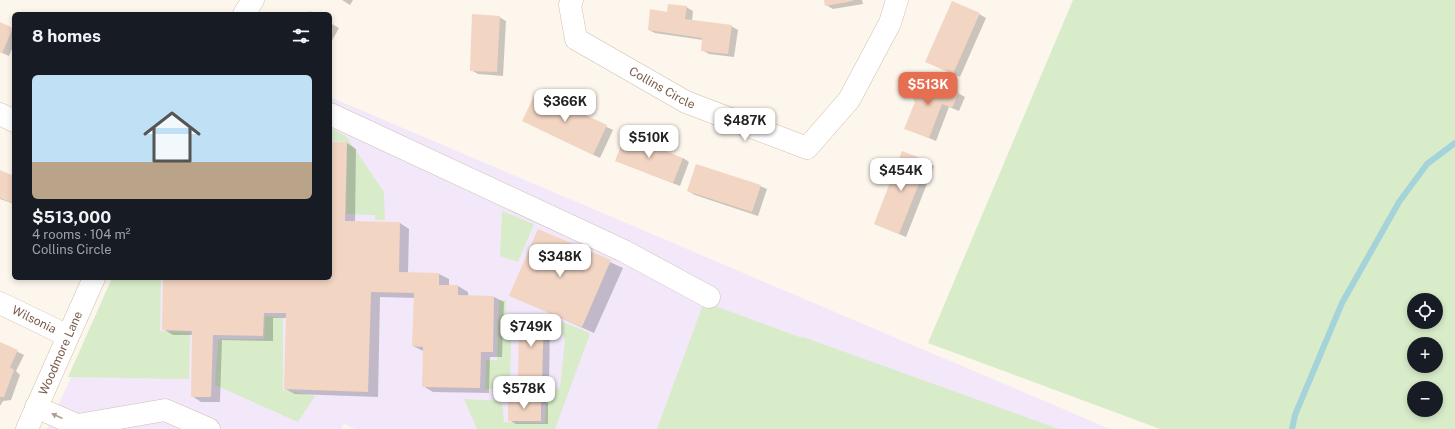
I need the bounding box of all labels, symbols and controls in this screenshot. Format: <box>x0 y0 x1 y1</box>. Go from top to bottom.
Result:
icon: filters <box>290 25 312 47</box>
text: 8 homes <box>32 26 101 46</box>
street label: Collins Circle <box>627 64 697 112</box>
pin: $513K <box>900 72 956 106</box>
text: $513K <box>907 77 949 92</box>
pin: $366K <box>537 89 593 123</box>
text: $366K <box>543 94 587 109</box>
icon: home <box>136 101 208 173</box>
pin: $487K <box>717 108 773 142</box>
text: $487K <box>723 113 767 128</box>
pin: $510K <box>621 125 677 159</box>
text: $510K <box>629 130 669 145</box>
pin: $454K <box>873 158 929 192</box>
text: $454K <box>879 163 923 178</box>
text: $513,000 <box>32 207 111 227</box>
text: 4 rooms · 104 m² <box>32 227 131 242</box>
text: Collins Circle <box>32 242 112 257</box>
pin: $348K <box>532 244 588 278</box>
text: $348K <box>538 249 582 264</box>
map controls <box>1407 293 1443 417</box>
button: locate <box>1407 293 1443 329</box>
street label: Wilsonia <box>10 303 59 336</box>
street label: Woodmore Lane <box>36 309 85 397</box>
pin: $749K <box>503 314 559 348</box>
text: $749K <box>509 319 553 334</box>
button: + <box>1407 337 1443 373</box>
pin: $578K <box>496 376 552 410</box>
text: $578K <box>502 381 546 396</box>
button: − <box>1407 381 1443 417</box>
one-way arrow <box>51 413 63 419</box>

